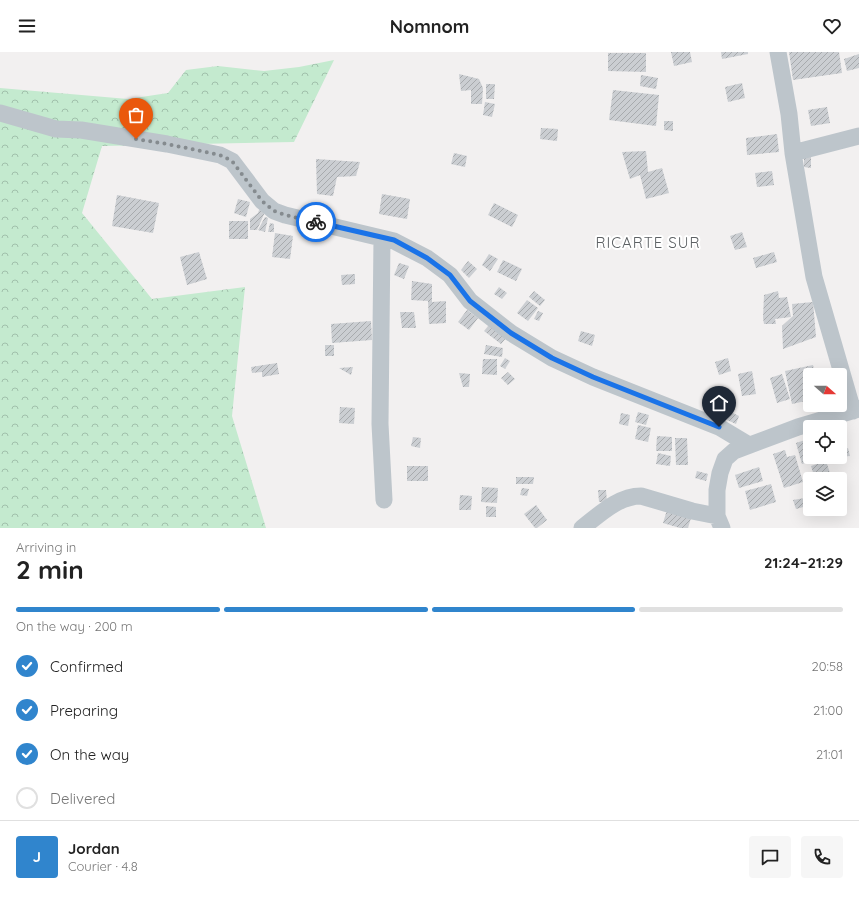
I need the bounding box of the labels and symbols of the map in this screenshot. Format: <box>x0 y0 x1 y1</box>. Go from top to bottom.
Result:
pin <box>119 98 153 139</box>
courier <box>296 202 336 242</box>
district label: RICARTE SUR <box>596 233 700 252</box>
north arrow <box>803 368 847 412</box>
pin <box>702 386 736 427</box>

